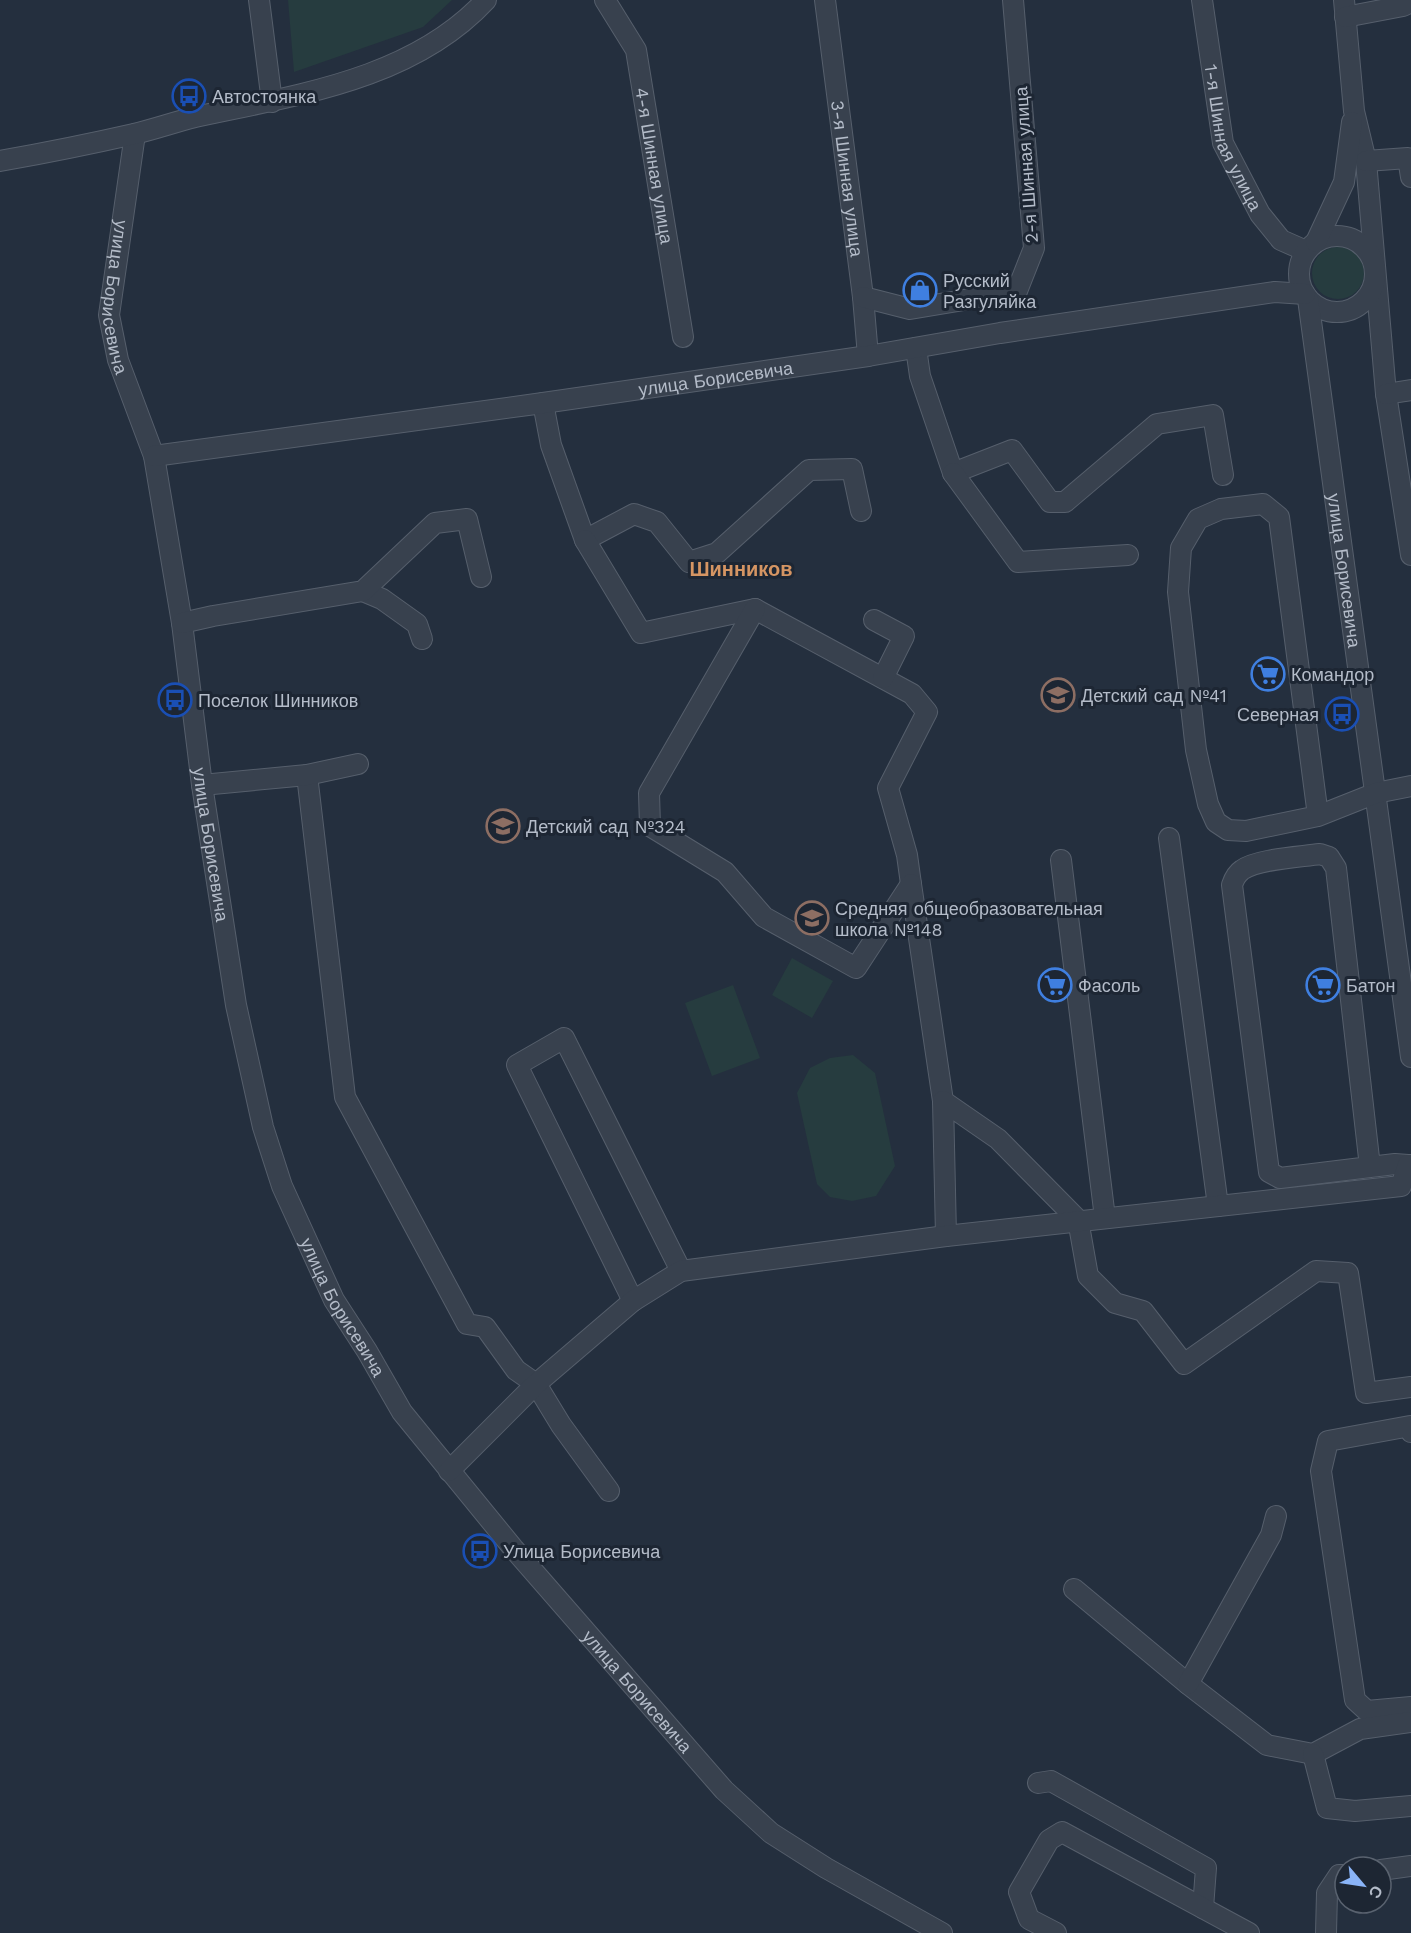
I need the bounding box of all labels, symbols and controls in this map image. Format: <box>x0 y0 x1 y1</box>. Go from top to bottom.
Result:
street label: 1-я Шинная улица <box>1201 63 1267 215</box>
bus stop icon: Автостоянка <box>171 78 207 114</box>
street label: 2-я Шинная улица <box>1010 85 1042 244</box>
place label: Автостоянка <box>212 86 317 107</box>
street label: 4-я Шинная улица <box>632 86 678 246</box>
street label: 3-я Шинная улица <box>827 99 868 259</box>
street label: улица Борисевича <box>98 219 133 378</box>
place label: Русский Разгуляйка <box>943 270 1037 312</box>
shop icon: Русский Разгуляйка <box>902 272 938 308</box>
street label: улица Борисевича <box>637 356 795 400</box>
street label: улица Борисевича <box>1324 492 1366 650</box>
district label: Шинников <box>689 557 793 581</box>
supermarket icon: Командор <box>1250 656 1286 692</box>
place label: Командор <box>1291 664 1374 685</box>
school or university icon: Детский сад №41 <box>1040 677 1076 713</box>
bus stop icon: Поселок Шинников <box>157 682 193 718</box>
place label: Детский сад №41 <box>1081 685 1227 706</box>
place label: Поселок Шинников <box>198 690 358 711</box>
bus stop icon: Северная <box>1324 696 1360 732</box>
place label: Северная <box>1237 704 1319 725</box>
street label: улица Борисевича <box>189 766 234 924</box>
school or university icon: Детский сад №324 <box>485 808 521 844</box>
place label: Детский сад №324 <box>526 816 686 837</box>
place label: Средняя общеобразовательная школа №148 <box>835 898 1103 940</box>
school or university icon: Средняя общеобразовательная школа №148 <box>794 900 830 936</box>
supermarket icon: Фасоль <box>1037 967 1073 1003</box>
supermarket icon: Батон <box>1305 967 1341 1003</box>
place label: Фасоль <box>1078 975 1140 996</box>
place label: Батон <box>1346 975 1395 996</box>
street label: улица Борисевича <box>296 1234 390 1381</box>
bus stop icon: Улица Борисевича <box>462 1533 498 1569</box>
place label: Улица Борисевича <box>503 1541 661 1562</box>
street label: улица Борисевича <box>579 1625 697 1757</box>
north arrow <box>1333 1855 1393 1915</box>
text: С <box>1364 1882 1387 1902</box>

